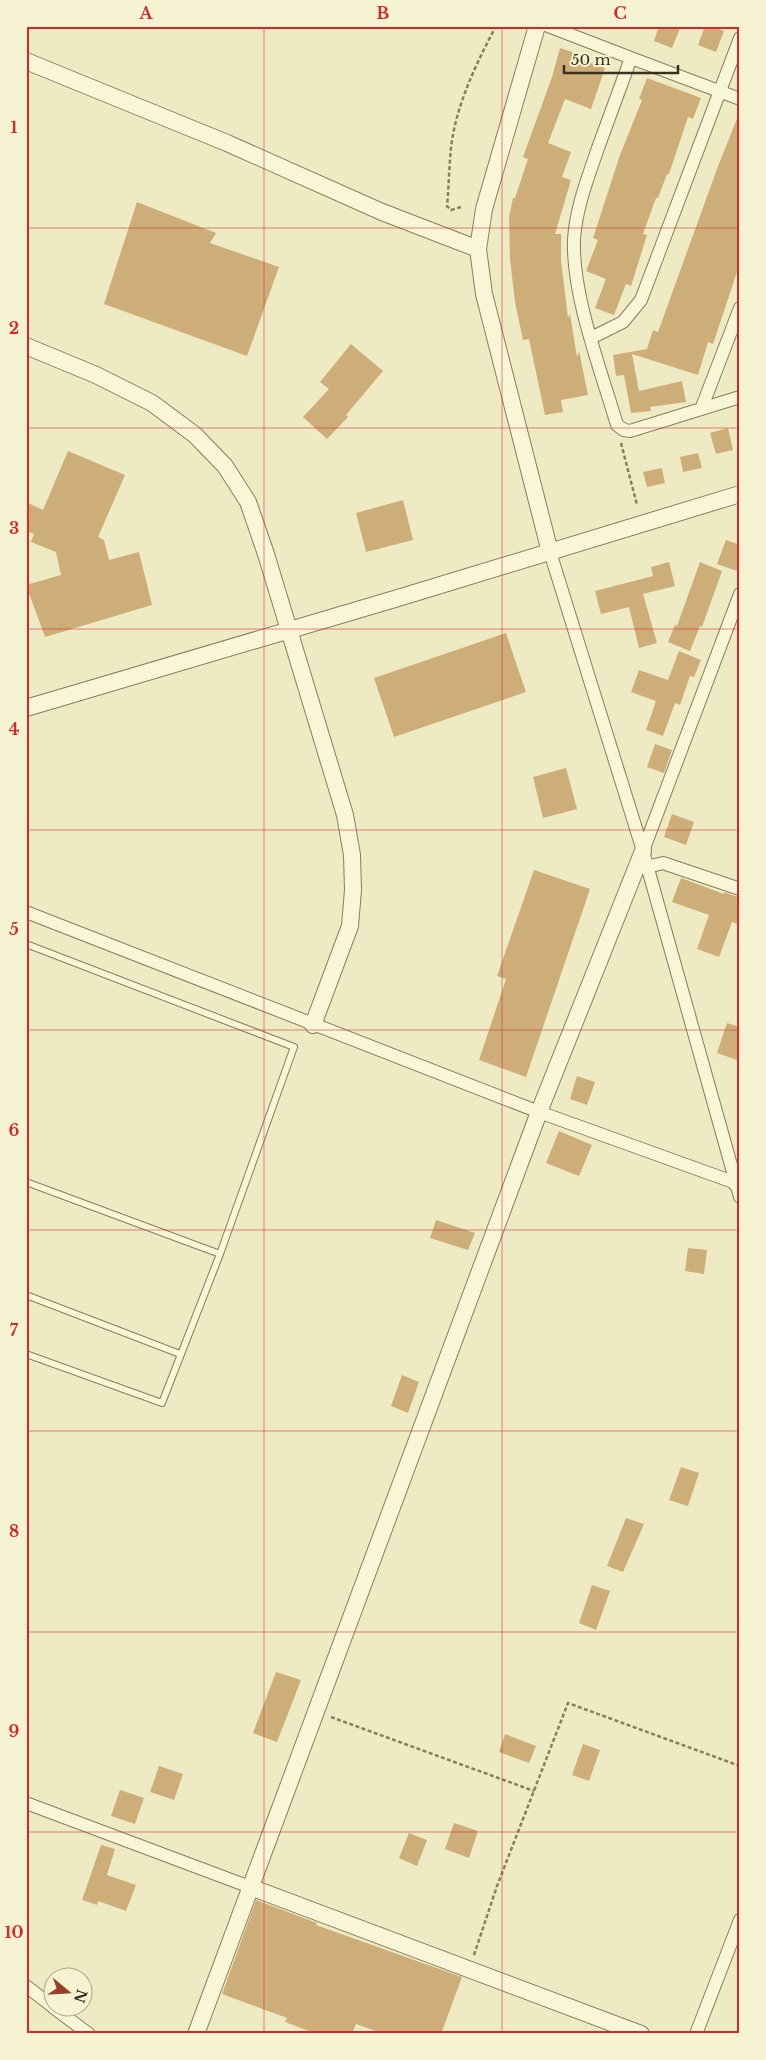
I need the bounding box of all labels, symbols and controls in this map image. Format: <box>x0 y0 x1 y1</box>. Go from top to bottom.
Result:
text: A <box>139 3 154 23</box>
text: B <box>377 3 390 23</box>
text: C <box>613 3 627 23</box>
scale bar <box>564 42 677 74</box>
text: 50 m <box>571 50 611 69</box>
text: 1 <box>11 117 18 137</box>
text: 2 <box>9 318 19 338</box>
text: 3 <box>9 518 19 538</box>
text: 4 <box>9 719 19 739</box>
text: 5 <box>9 919 19 939</box>
text: 6 <box>9 1120 20 1140</box>
text: 7 <box>10 1320 19 1340</box>
text: 8 <box>9 1521 19 1541</box>
text: 9 <box>9 1721 20 1741</box>
text: 10 <box>4 1922 24 1942</box>
north arrow <box>42 1968 92 2018</box>
text: N <box>70 1987 91 2005</box>

